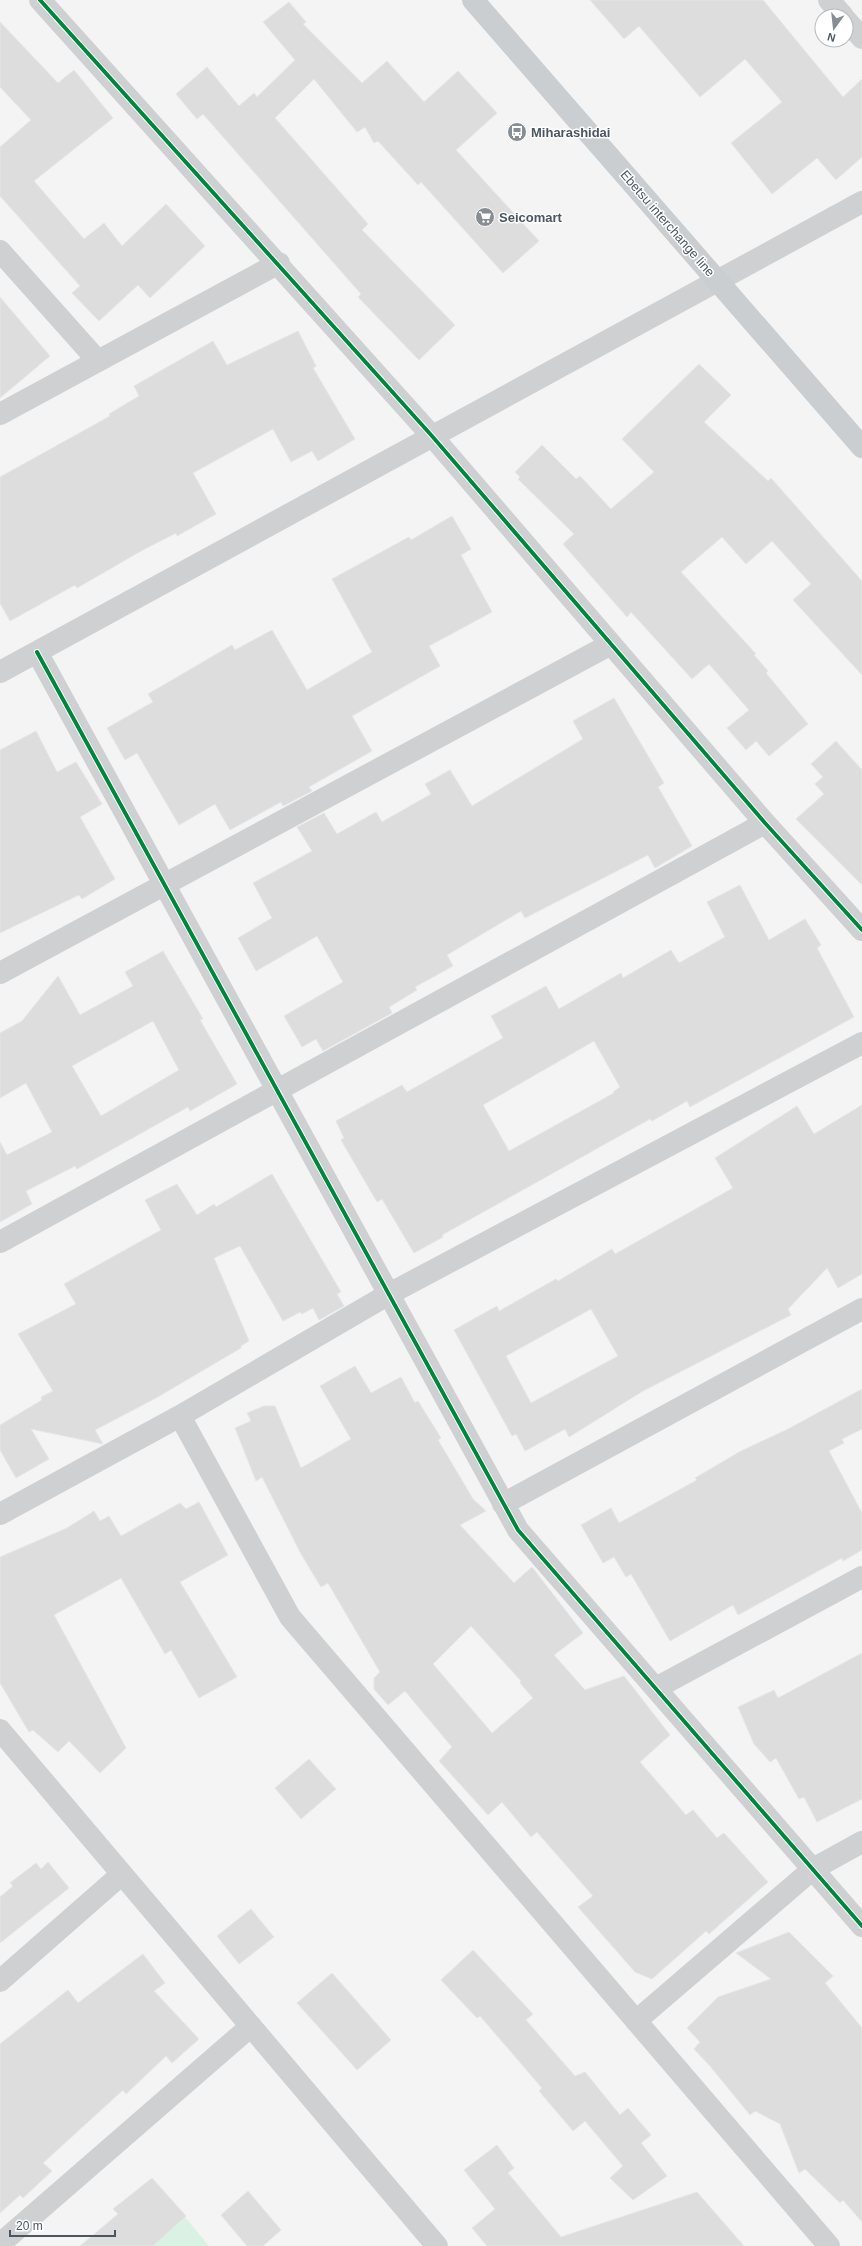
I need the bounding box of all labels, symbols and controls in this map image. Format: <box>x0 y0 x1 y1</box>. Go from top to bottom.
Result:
north arrow <box>814 8 854 48</box>
text: N <box>826 31 837 44</box>
bus stop icon: Miharashidai <box>506 121 528 143</box>
place label: Miharashidai <box>531 125 610 140</box>
street label: Ebetsu interchange line <box>617 167 718 280</box>
supermarket icon: Seicomart <box>474 206 496 228</box>
place label: Seicomart <box>499 210 563 225</box>
scale bar <box>10 2212 115 2238</box>
text: 20 m <box>16 2219 43 2233</box>

